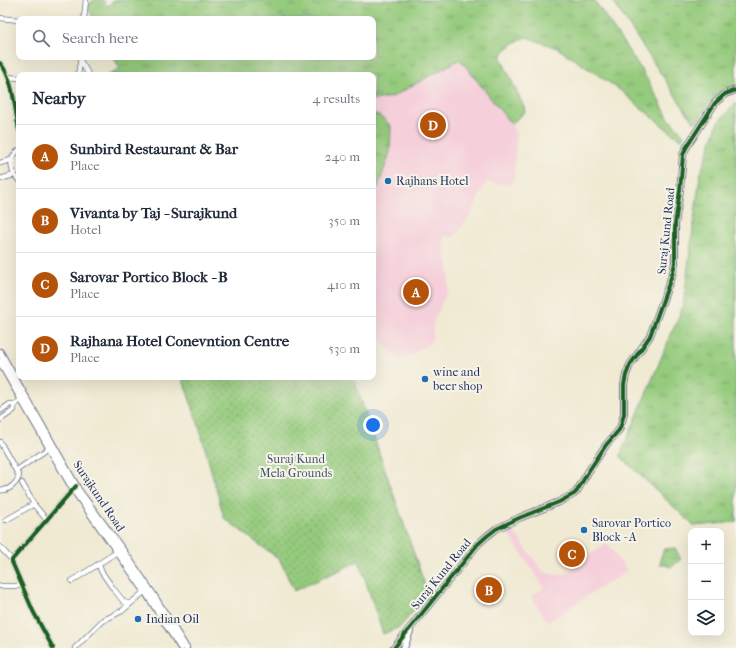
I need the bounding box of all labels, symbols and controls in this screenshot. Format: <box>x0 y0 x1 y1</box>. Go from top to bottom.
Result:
search box <box>16 16 376 60</box>
icon: search <box>30 27 52 49</box>
text: Search here <box>62 29 138 47</box>
text: Nearby <box>32 88 86 108</box>
text: 4 results <box>313 91 360 106</box>
pin: D <box>420 110 446 140</box>
text: Sunbird Restaurant & Bar <box>70 140 238 158</box>
text: A <box>41 149 49 164</box>
text: 240 m <box>325 149 360 164</box>
text: Place <box>70 158 100 173</box>
place label: Rajhans Hotel <box>396 174 469 188</box>
marker: Rajhans Hotel <box>383 176 393 186</box>
street label: Suraj Kund Road <box>654 186 678 275</box>
text: Vivanta by Taj - Surajkund <box>70 204 237 222</box>
text: B <box>41 213 49 228</box>
text: 350 m <box>328 213 360 228</box>
text: Hotel <box>70 222 101 237</box>
text: Sarovar Portico Block - B <box>70 268 228 286</box>
text: C <box>41 277 49 292</box>
text: 410 m <box>327 277 360 292</box>
pin: A <box>403 277 429 307</box>
text: Place <box>70 286 100 301</box>
text: Rajhana Hotel Conevntion Centre <box>70 332 289 350</box>
text: D <box>40 341 50 356</box>
text: 530 m <box>328 341 360 356</box>
text: Place <box>70 350 100 365</box>
place label: wine and beer shop <box>432 365 483 393</box>
marker: wine and beer shop <box>420 374 430 384</box>
your location <box>363 415 383 435</box>
park label: Suraj Kund Mela Grounds <box>260 452 333 480</box>
street label: Surajkund Road <box>70 458 128 534</box>
place label: Sarovar Portico Block - A <box>592 516 671 544</box>
marker: Sarovar Portico Block - A <box>579 525 589 535</box>
map controls <box>688 528 724 636</box>
button: + <box>688 528 724 564</box>
street label: Suraj Kund Road <box>408 535 474 612</box>
pin: C <box>559 539 585 569</box>
button: − <box>688 564 724 600</box>
pin: B <box>476 575 502 605</box>
button: layers <box>688 600 724 636</box>
place label: Indian Oil <box>146 612 200 626</box>
marker: Indian Oil <box>133 614 143 624</box>

